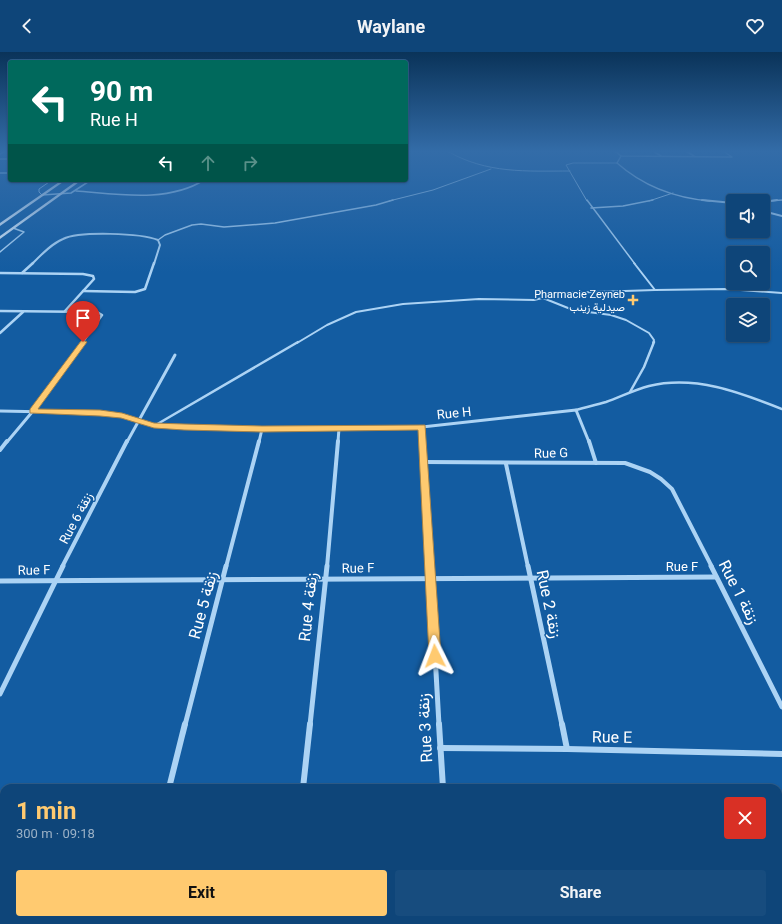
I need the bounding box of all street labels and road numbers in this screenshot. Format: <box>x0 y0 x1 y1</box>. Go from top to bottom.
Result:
street label: Rue H <box>436 404 472 422</box>
street label: Rue G <box>534 445 568 461</box>
street label: Rue 6 زنقة <box>56 490 97 547</box>
street label: Rue 1 زنقة <box>714 557 763 628</box>
street label: Rue F <box>666 559 698 574</box>
street label: Rue F <box>342 560 374 576</box>
street label: Rue F <box>18 562 50 578</box>
street label: Rue 2 زنقة <box>532 568 565 640</box>
street label: Rue 5 زنقة <box>185 569 222 641</box>
street label: Rue 4 زنقة <box>295 572 322 643</box>
street label: Rue 3 زنقة <box>414 693 437 763</box>
street label: Rue E <box>592 727 632 747</box>

